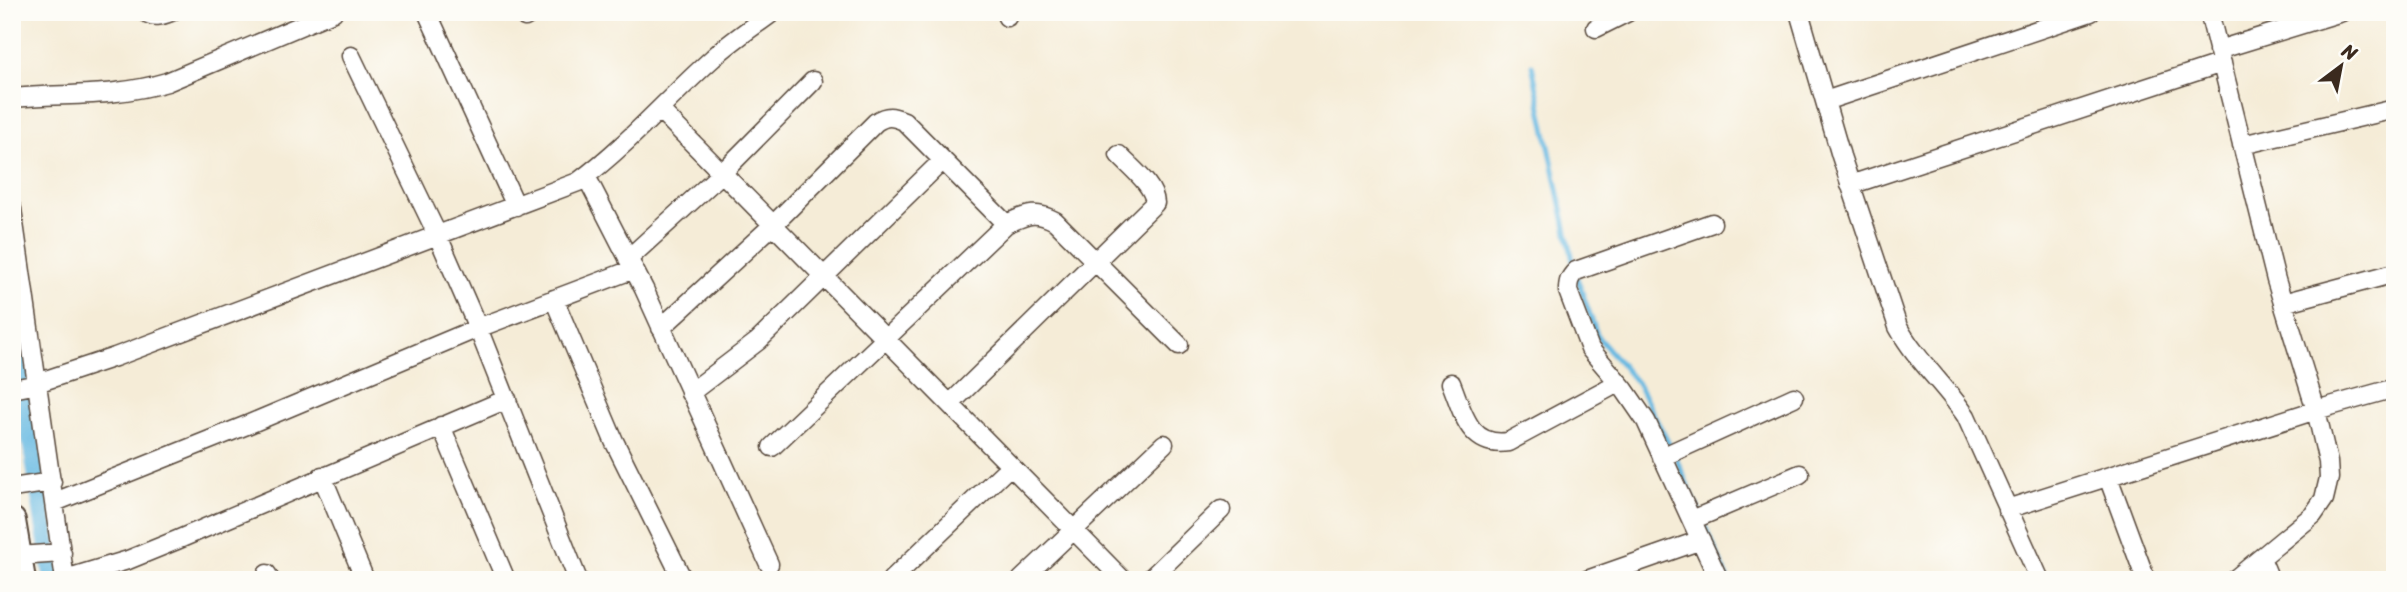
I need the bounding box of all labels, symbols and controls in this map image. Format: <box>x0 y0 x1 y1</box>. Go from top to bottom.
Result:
north arrow <box>2306 32 2376 102</box>
text: N <box>2335 34 2365 70</box>

